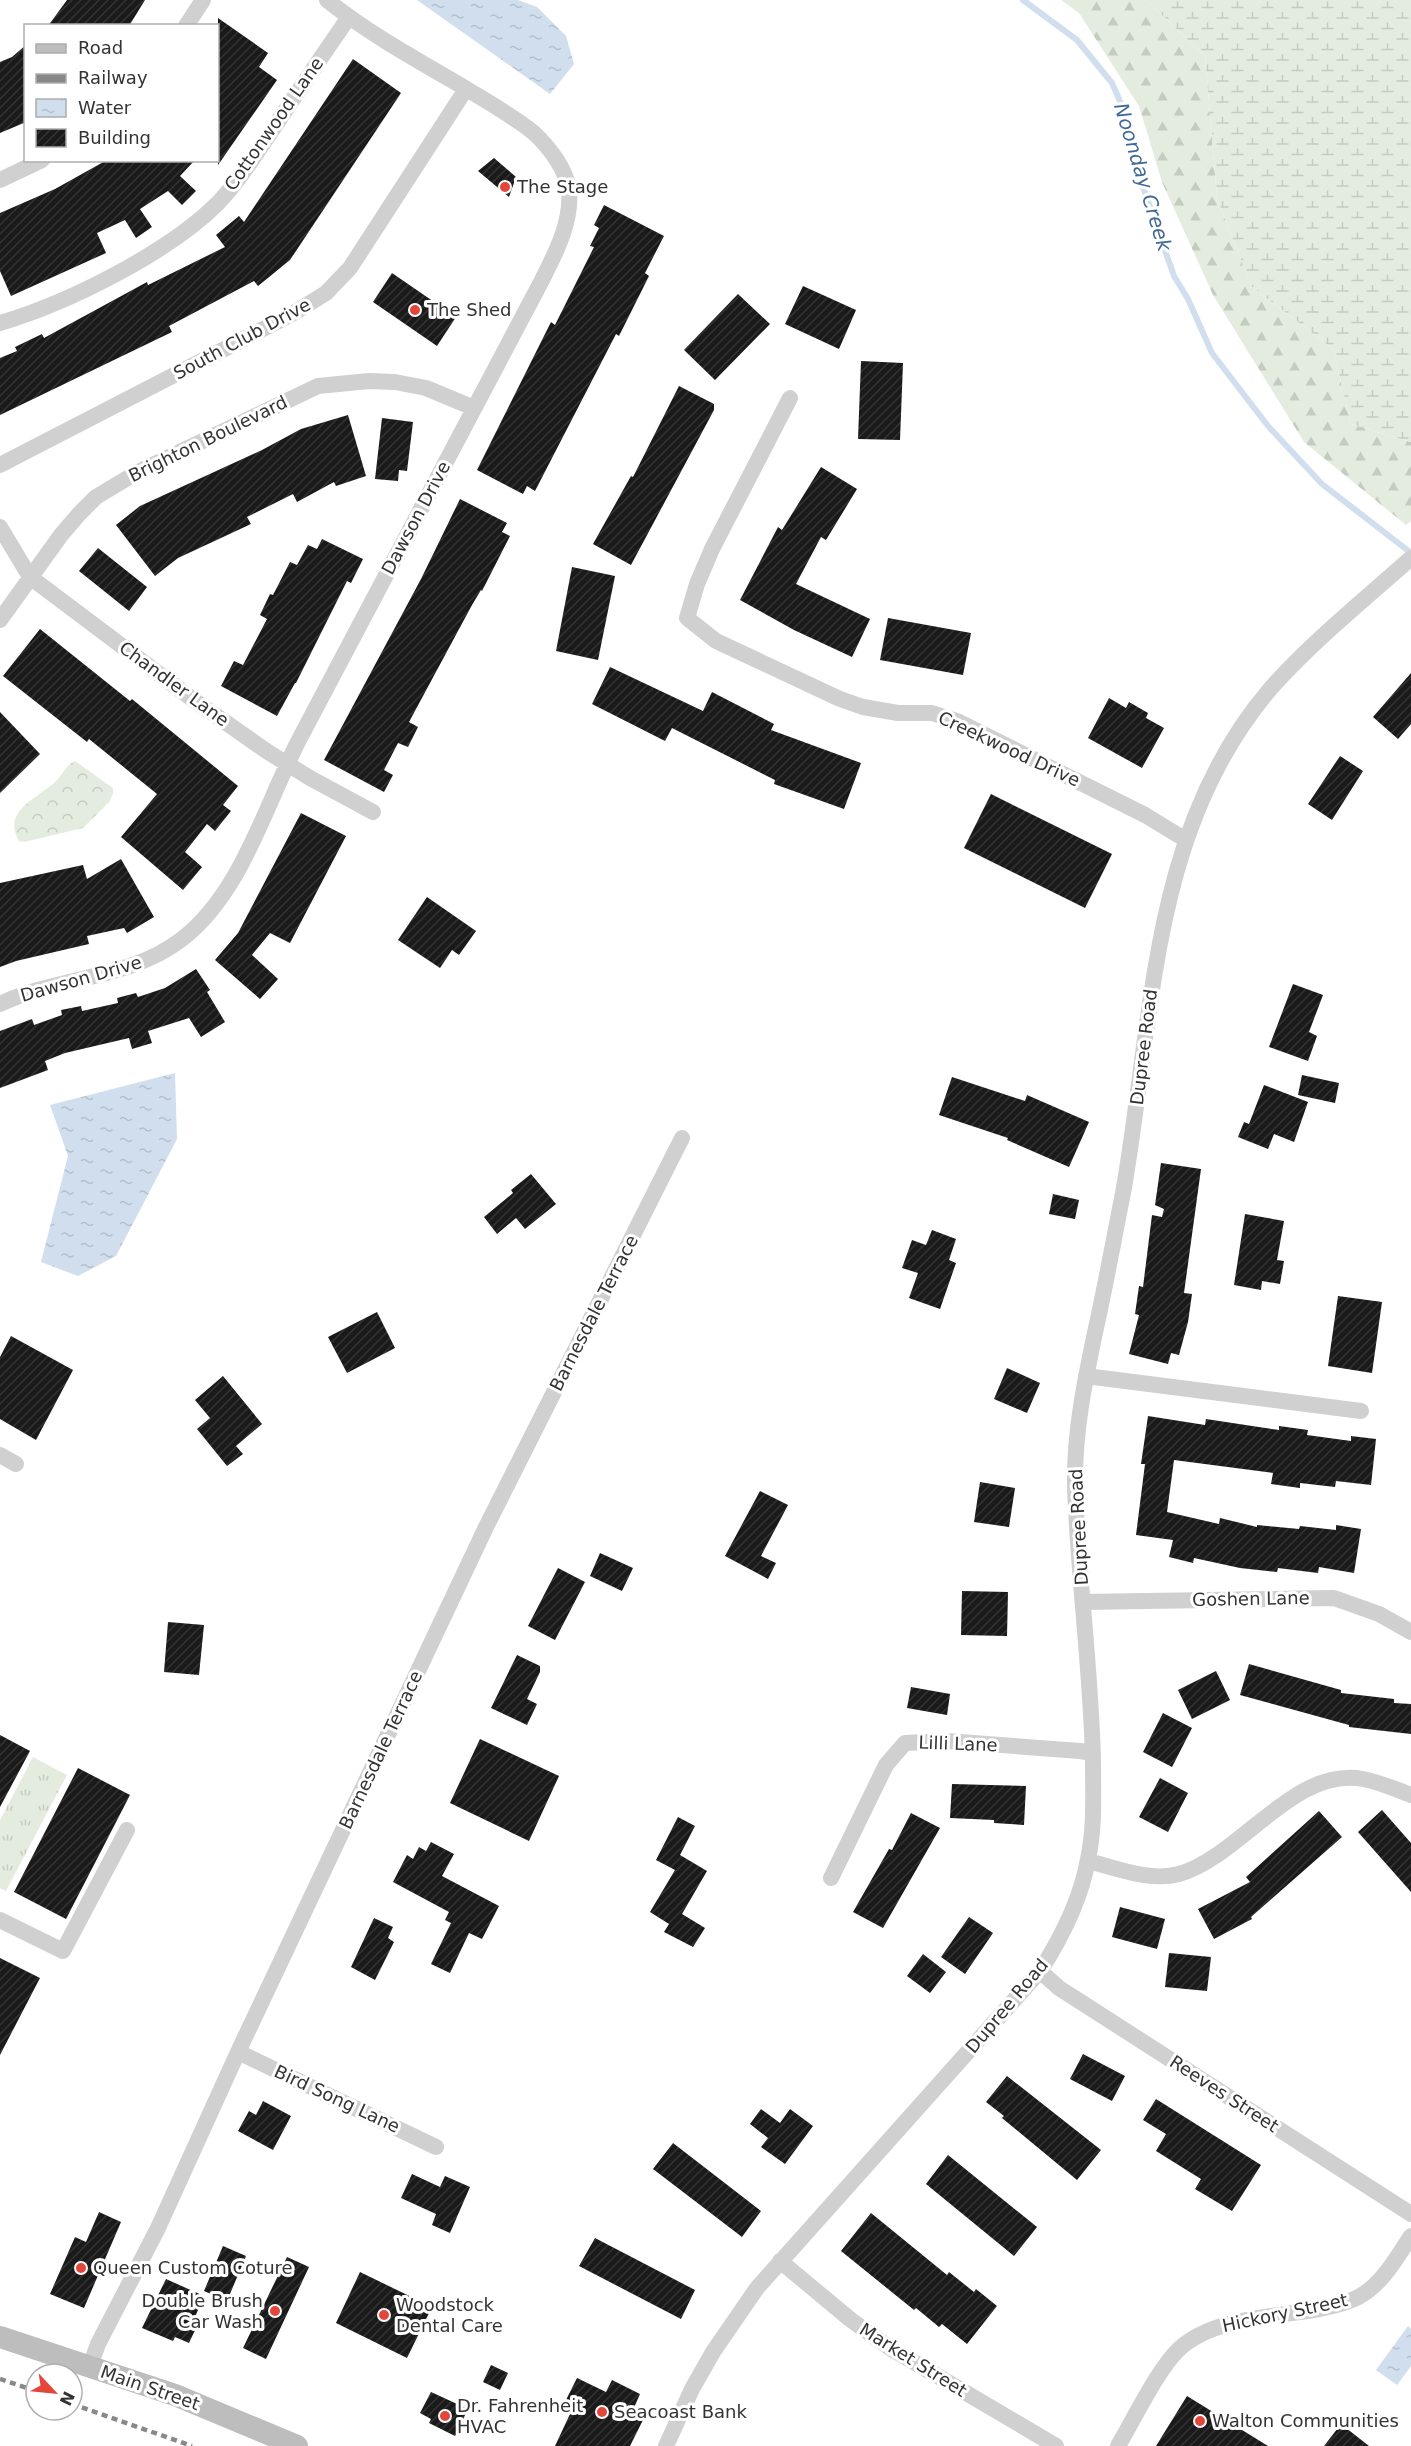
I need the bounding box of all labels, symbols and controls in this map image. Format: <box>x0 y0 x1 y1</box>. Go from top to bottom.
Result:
legend <box>24 24 219 162</box>
text: Road <box>78 37 123 58</box>
street label: Cottonwood Lane <box>220 53 327 194</box>
text: Railway <box>78 67 148 88</box>
text: Water <box>78 97 132 118</box>
water label: Noonday Creek <box>1109 100 1177 255</box>
text: Building <box>78 127 151 148</box>
place label: The Stage <box>516 176 608 197</box>
marker: The Stage <box>498 180 512 194</box>
street label: South Club Drive <box>170 294 314 384</box>
place label: The Shed <box>426 299 512 320</box>
marker: The Shed <box>408 303 422 317</box>
street label: Brighton Boulevard <box>125 391 291 486</box>
street label: Dawson Drive <box>377 458 454 578</box>
street label: Chandler Lane <box>115 637 233 730</box>
street label: Creekwood Drive <box>935 706 1083 791</box>
street label: Dawson Drive <box>18 951 144 1006</box>
street label: Dupree Road <box>1126 988 1161 1106</box>
street label: Barnesdale Terrace <box>545 1231 642 1394</box>
street label: Dupree Road <box>1065 1468 1092 1586</box>
street label: Goshen Lane <box>1192 1587 1310 1610</box>
street label: Barnesdale Terrace <box>335 1667 426 1832</box>
street label: Lilli Lane <box>918 1732 998 1755</box>
street label: Dupree Road <box>961 1954 1052 2057</box>
street label: Reeves Street <box>1166 2051 1283 2137</box>
street label: Bird Song Lane <box>271 2060 403 2137</box>
place label: Queen Custom Coture <box>93 2257 293 2278</box>
marker: Queen Custom Coture <box>74 2261 88 2275</box>
street label: Hickory Street <box>1220 2289 1350 2336</box>
place label: Double Brush Car Wash <box>142 2290 263 2332</box>
place label: Woodstock Dental Care <box>396 2294 503 2336</box>
marker: Double Brush Car Wash <box>268 2304 282 2318</box>
marker: Woodstock Dental Care <box>377 2308 391 2322</box>
street label: Market Street <box>856 2318 971 2401</box>
street label: Main Street <box>98 2361 202 2414</box>
north arrow <box>24 2362 84 2422</box>
text: N <box>56 2388 79 2409</box>
place label: Dr. Fahrenheit HVAC <box>457 2395 583 2437</box>
place label: Seacoast Bank <box>614 2401 747 2422</box>
marker: Seacoast Bank <box>595 2405 609 2419</box>
marker: Dr. Fahrenheit HVAC <box>438 2409 452 2423</box>
place label: Walton Communities <box>1212 2410 1399 2431</box>
marker: Walton Communities <box>1193 2414 1207 2428</box>

